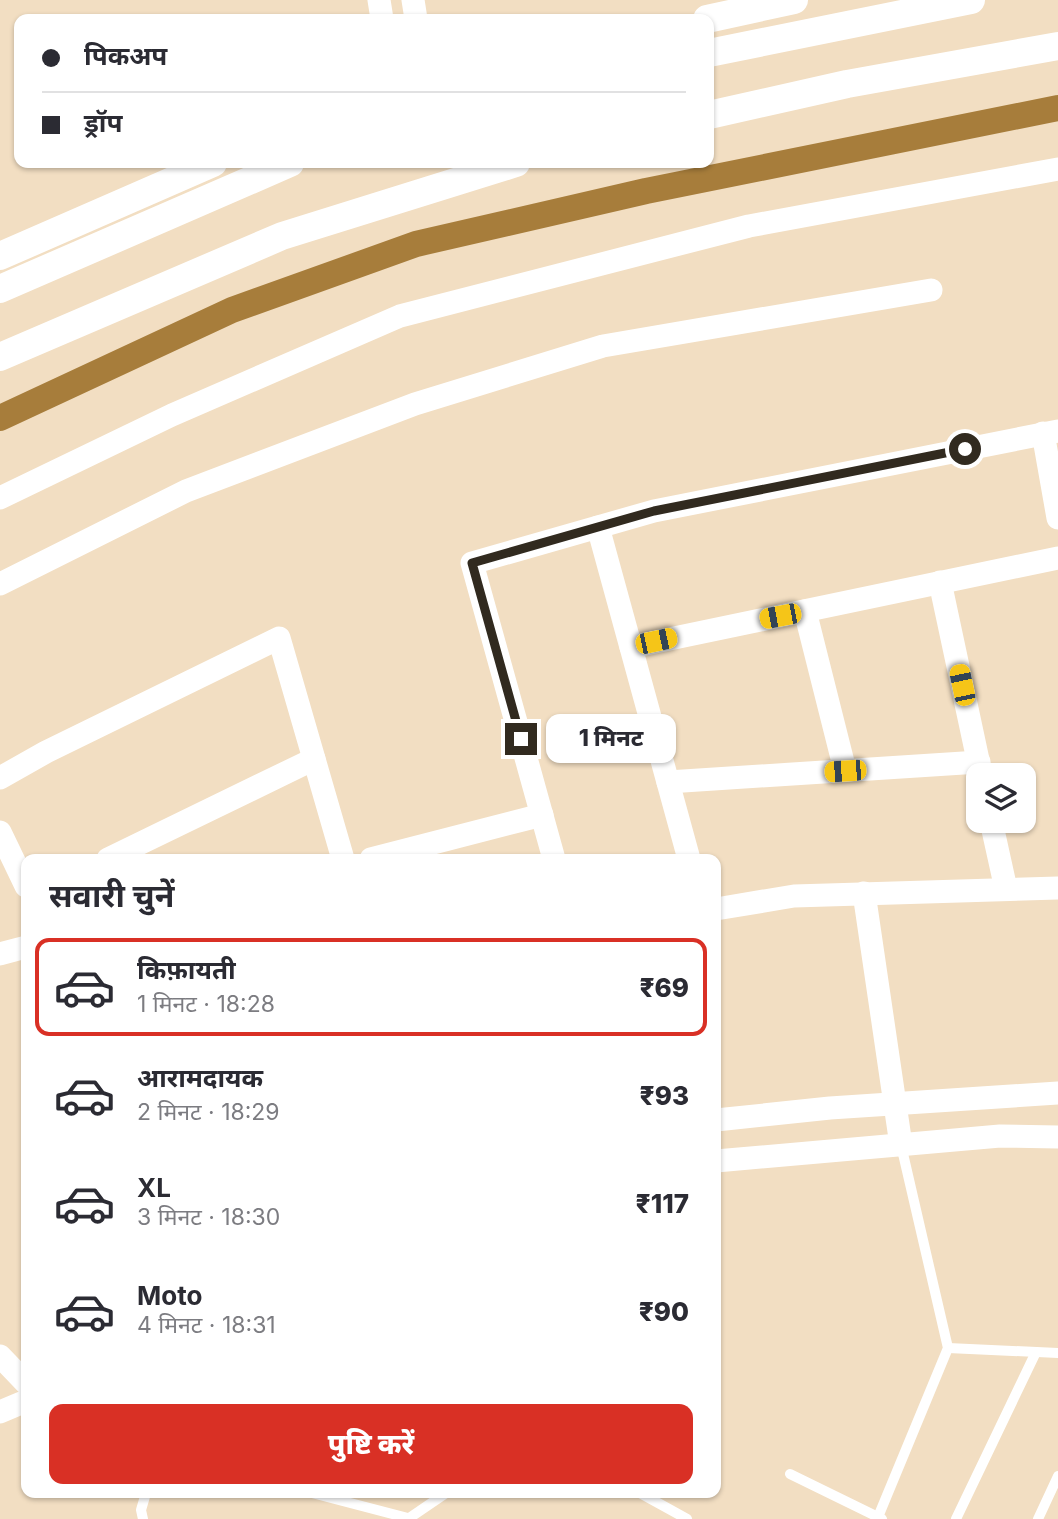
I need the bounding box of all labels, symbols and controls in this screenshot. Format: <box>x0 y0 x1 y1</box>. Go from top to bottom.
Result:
text: पिकअप <box>84 40 167 71</box>
text: ड्रॉप <box>84 107 122 138</box>
route start <box>949 433 981 465</box>
car <box>758 602 803 630</box>
car <box>634 626 679 656</box>
car <box>948 662 977 708</box>
callout: 1 मिनट <box>546 714 675 764</box>
route end <box>505 723 537 755</box>
text: 1 मिनट <box>579 724 643 752</box>
car <box>824 759 867 783</box>
map controls <box>966 763 1036 833</box>
button: layers <box>966 763 1036 833</box>
text: सवारी चुनें <box>49 876 174 915</box>
text: किफ़ायती <box>137 954 236 985</box>
icon: car <box>53 956 116 1019</box>
text: ₹69 <box>639 972 689 1003</box>
text: 1 मिनट · 18:28 <box>137 990 275 1018</box>
text: आरामदायक <box>137 1062 263 1093</box>
icon: car <box>53 1064 116 1127</box>
text: ₹93 <box>640 1080 689 1111</box>
text: 2 मिनट · 18:29 <box>137 1098 280 1126</box>
icon: car <box>53 1172 116 1235</box>
text: XL <box>137 1172 171 1203</box>
text: ₹117 <box>636 1188 689 1219</box>
text: 3 मिनट · 18:30 <box>137 1203 280 1231</box>
icon: car <box>53 1280 116 1343</box>
text: Moto <box>137 1280 202 1311</box>
text: ₹90 <box>639 1296 689 1327</box>
text: 4 मिनट · 18:31 <box>137 1311 276 1339</box>
button: पुष्टि करें <box>49 1404 693 1484</box>

